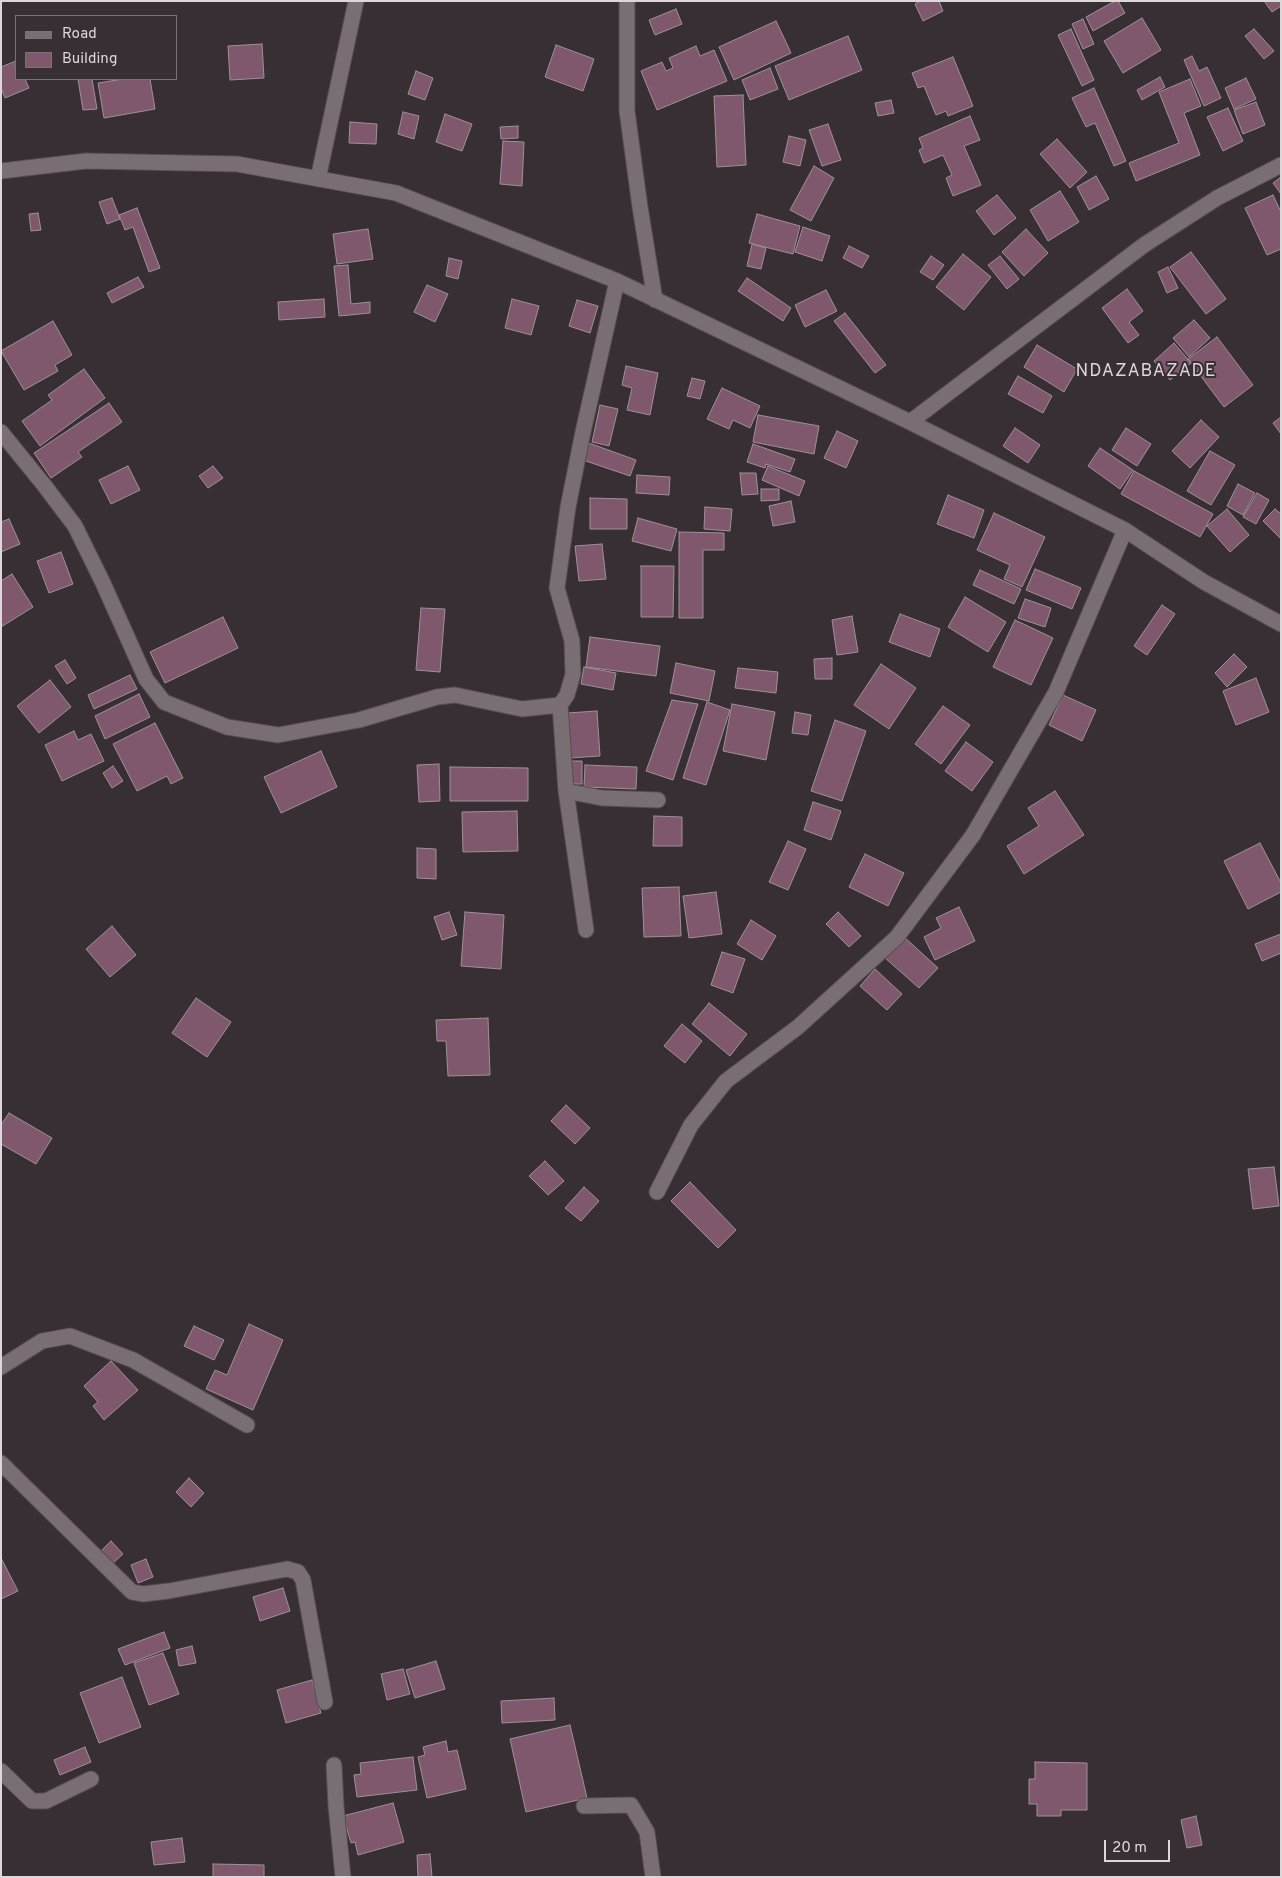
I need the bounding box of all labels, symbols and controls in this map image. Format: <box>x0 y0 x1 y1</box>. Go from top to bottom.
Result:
legend <box>15 15 178 80</box>
text: Road <box>62 25 97 44</box>
text: Building <box>62 50 117 69</box>
district label: NDAZABAZADE <box>1074 361 1218 383</box>
scale bar <box>1107 1830 1173 1862</box>
text: 20 m <box>1112 1839 1147 1858</box>

